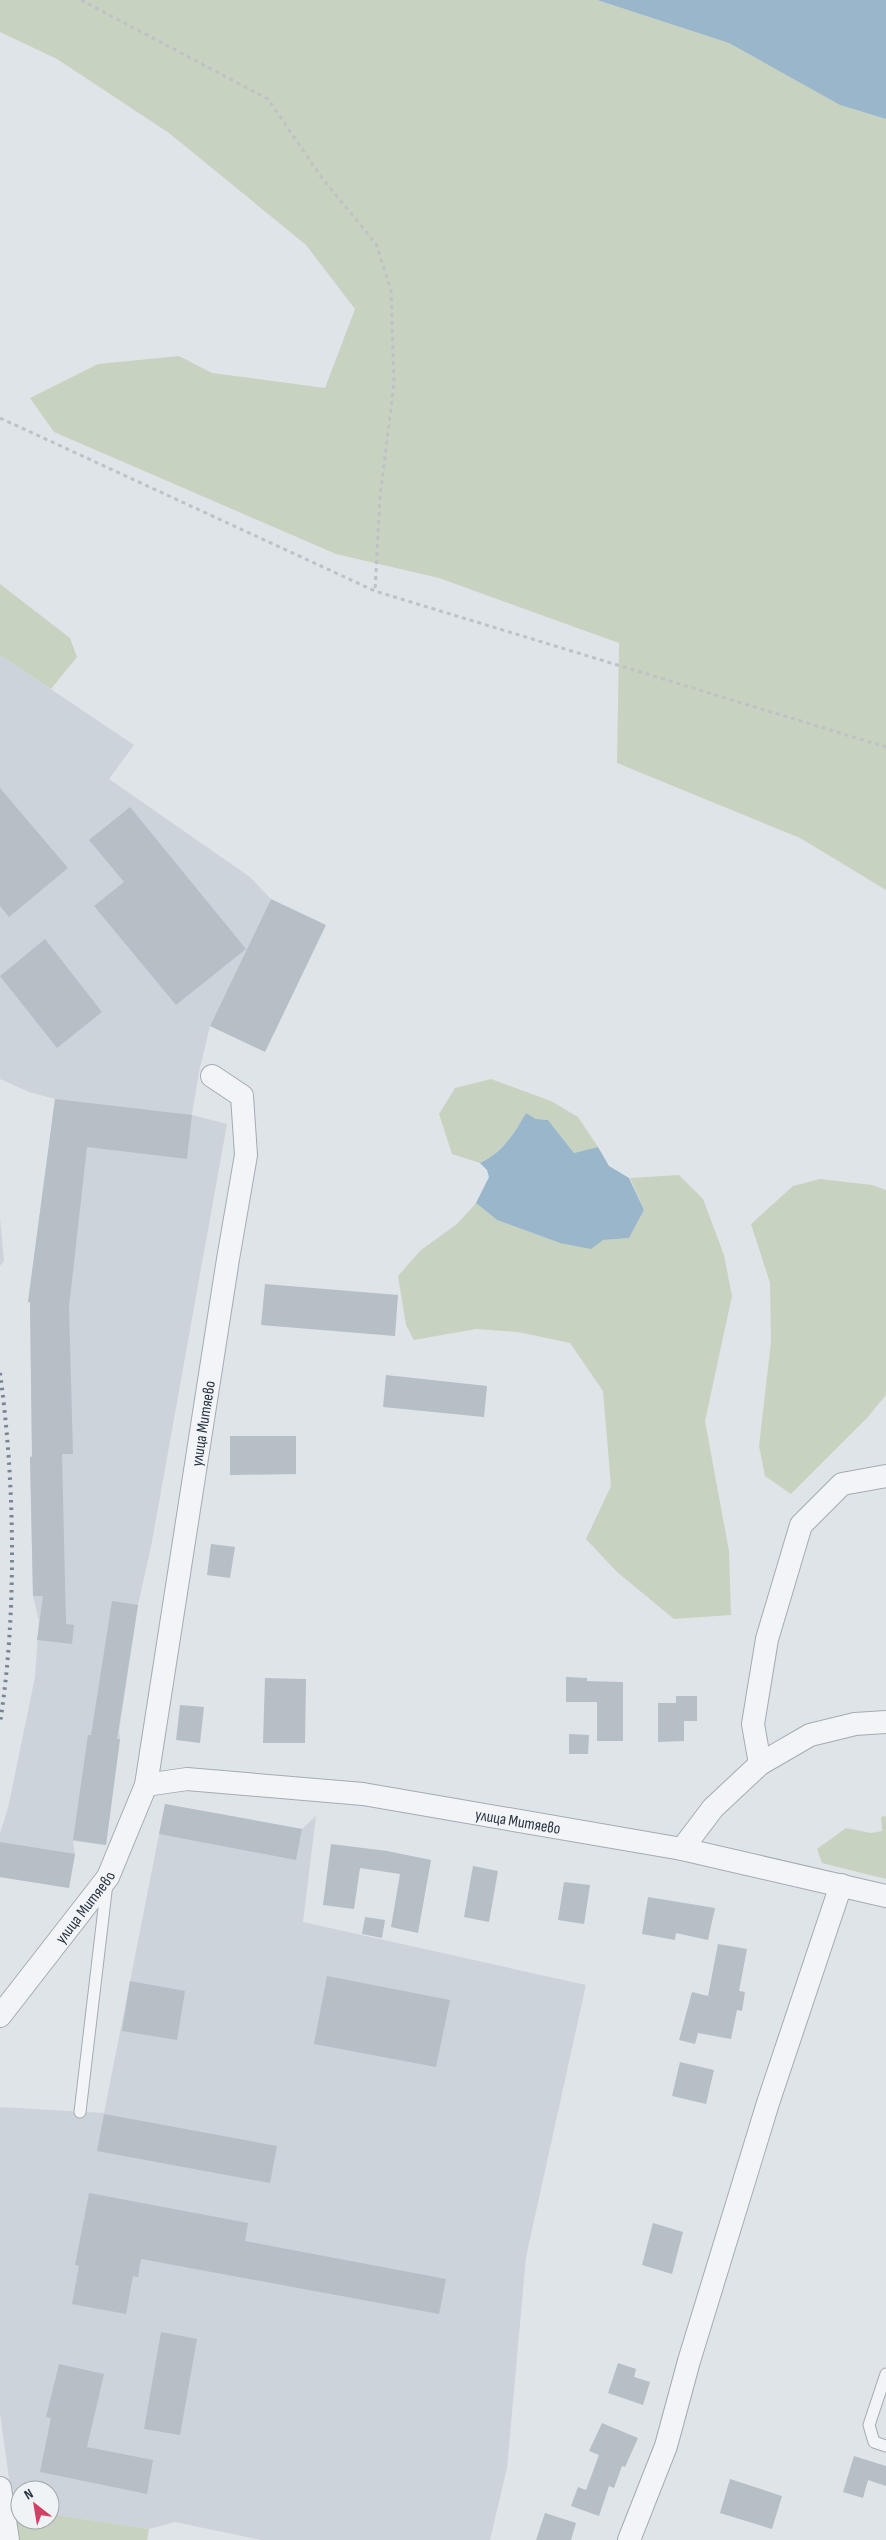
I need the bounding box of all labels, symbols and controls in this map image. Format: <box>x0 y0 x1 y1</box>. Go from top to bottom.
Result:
street label: улица Митяево <box>188 1379 220 1468</box>
street label: улица Митяево <box>474 1806 562 1839</box>
street label: улица Митяево <box>52 1869 120 1948</box>
north arrow <box>10 2480 60 2530</box>
text: N <box>21 2485 36 2503</box>

